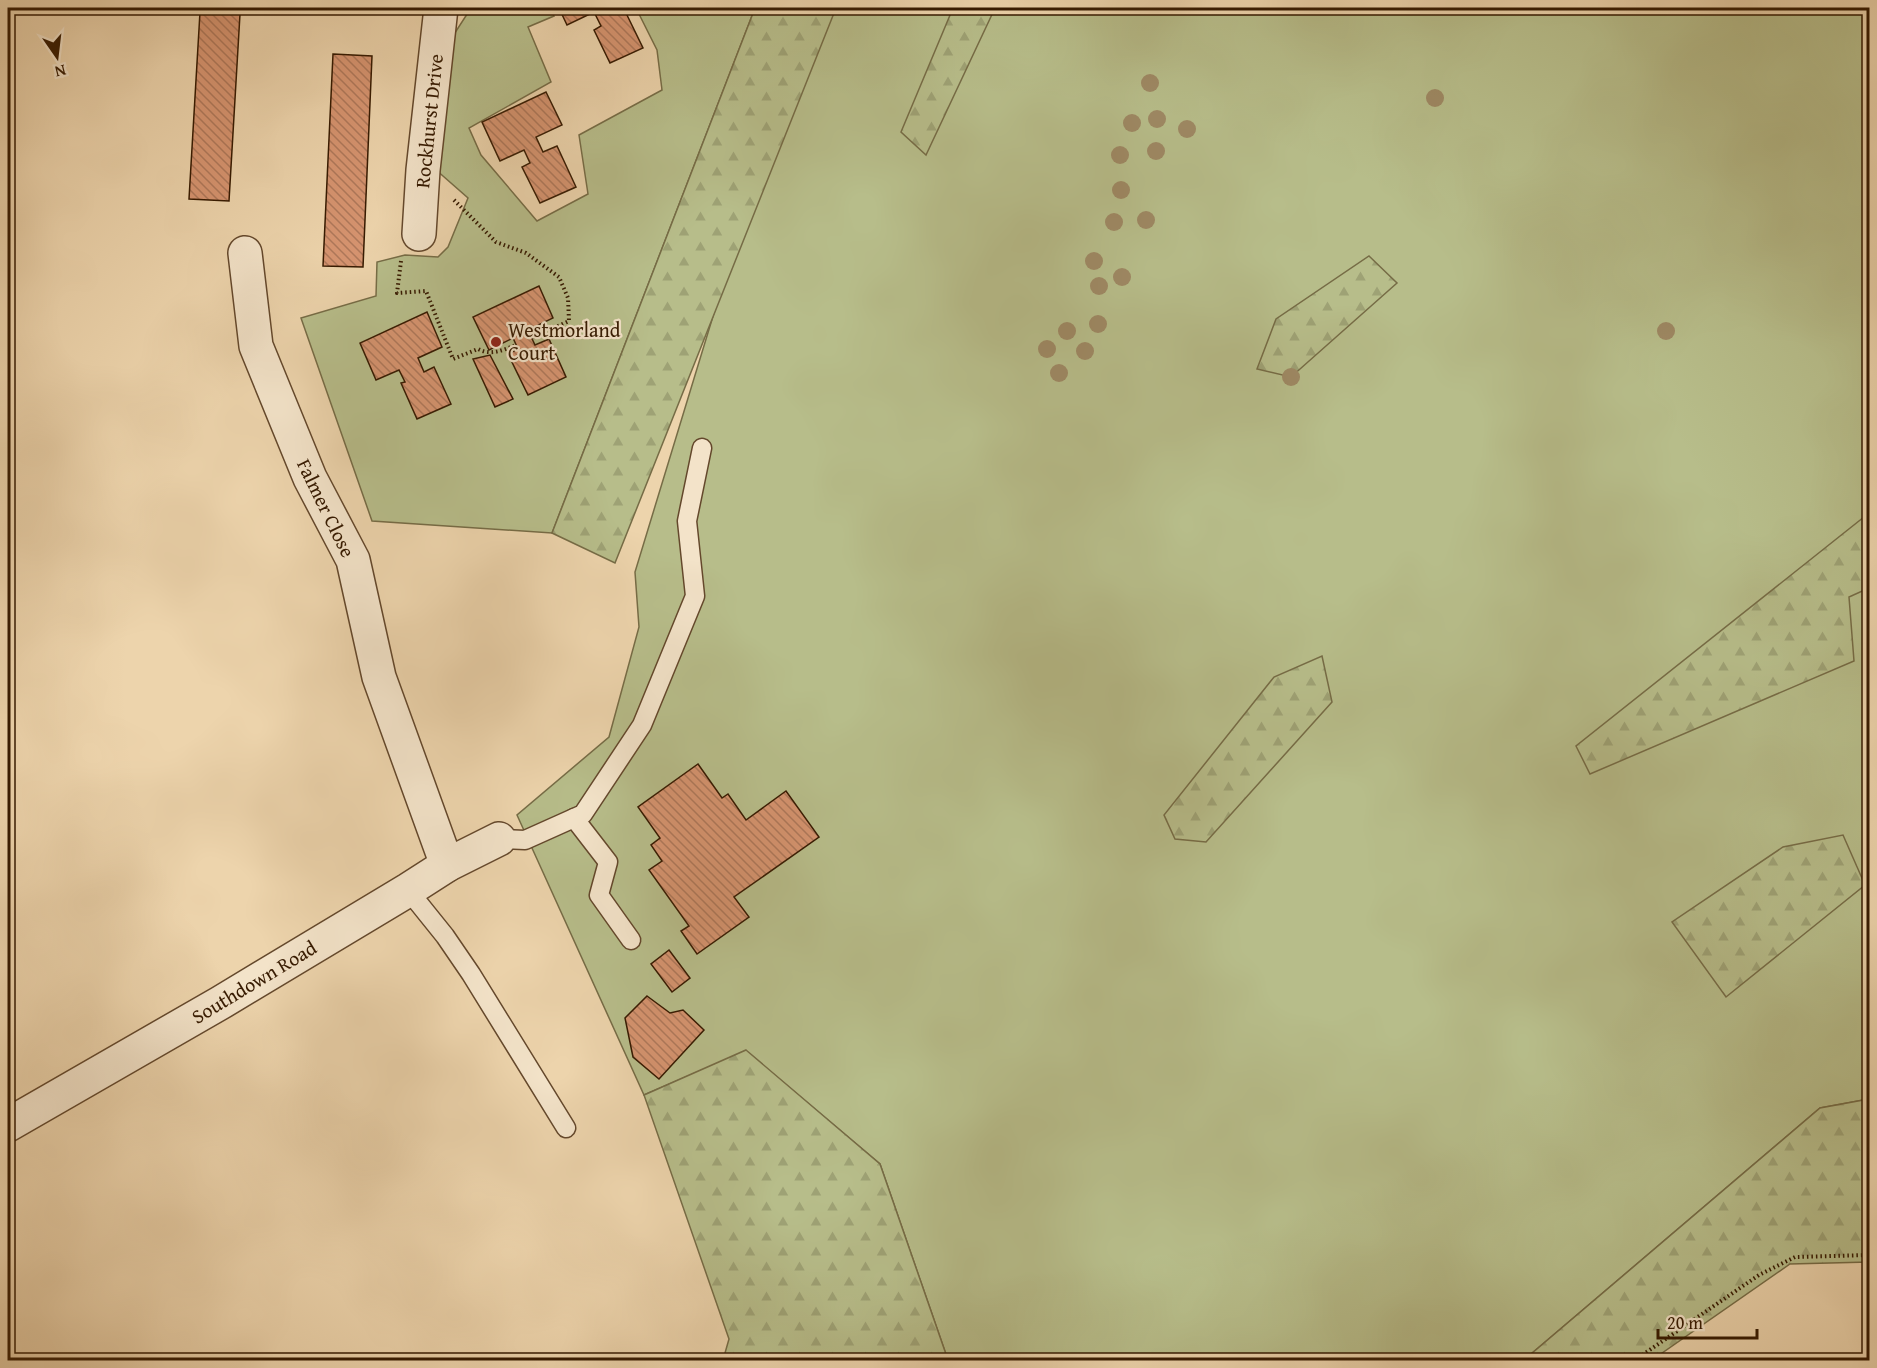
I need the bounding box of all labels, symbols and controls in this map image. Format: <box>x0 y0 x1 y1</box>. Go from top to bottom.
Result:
north arrow <box>27 27 87 87</box>
street label: Rockhurst Drive <box>407 52 450 190</box>
text: N <box>52 59 69 85</box>
place label: Westmorland Court <box>508 315 621 367</box>
marker: Westmorland Court <box>489 335 503 349</box>
street label: Falmer Close <box>290 454 363 562</box>
street label: Southdown Road <box>186 933 322 1030</box>
scale bar <box>1658 1302 1757 1340</box>
text: 20 m <box>1667 1309 1703 1336</box>

